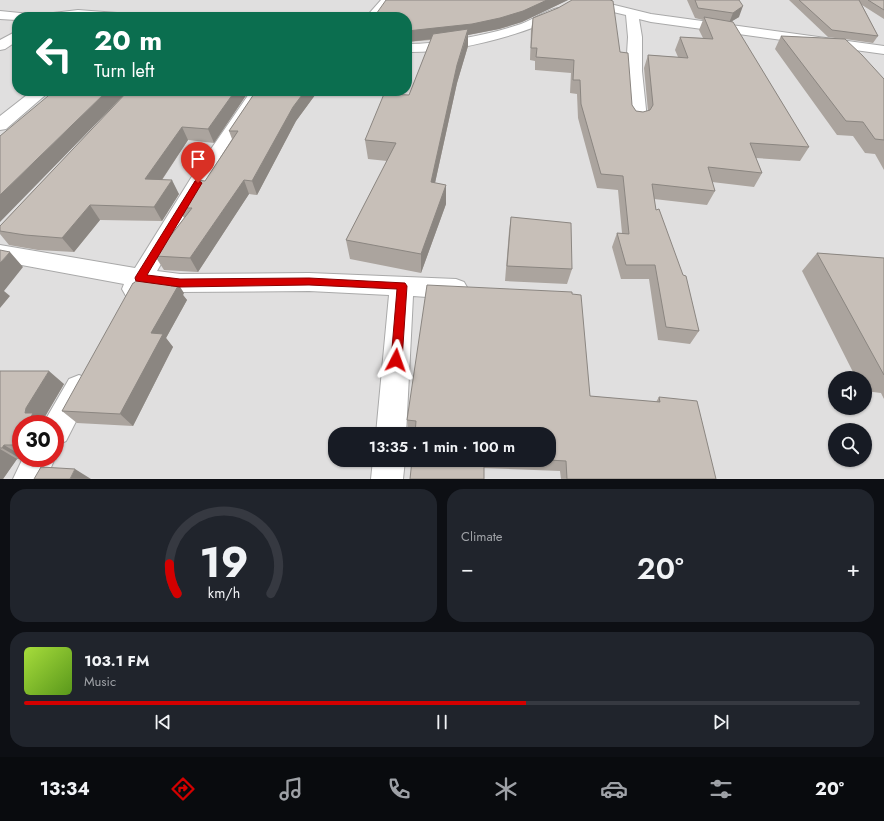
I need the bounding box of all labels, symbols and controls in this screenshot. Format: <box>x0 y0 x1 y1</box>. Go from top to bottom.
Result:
text: 20 m <box>94 20 162 61</box>
icon: left <box>28 28 80 80</box>
text: Turn left <box>94 58 154 84</box>
pin <box>181 142 215 183</box>
icon: arrive <box>187 148 209 170</box>
position arrow <box>375 339 417 381</box>
map controls <box>828 371 872 467</box>
button: sound <box>828 371 872 415</box>
speed limit sign: 30 <box>12 415 64 467</box>
button: search <box>828 423 872 467</box>
text: 13:35 · 1 min · 100 m <box>369 436 515 458</box>
text: Climate <box>461 527 502 546</box>
text: 19 <box>199 531 248 592</box>
text: 20° <box>637 547 684 590</box>
text: − <box>461 552 474 584</box>
text: + <box>846 552 860 584</box>
text: km/h <box>207 582 240 602</box>
text: 103.1 FM <box>84 650 149 672</box>
text: Music <box>84 672 116 691</box>
icon: previous <box>152 711 174 733</box>
icon: pause <box>431 711 453 733</box>
icon: next <box>710 711 732 733</box>
icon: directions <box>169 775 197 803</box>
icon: music <box>277 775 305 803</box>
icon: phone <box>385 775 413 803</box>
icon: climate <box>492 775 520 803</box>
icon: car <box>600 775 628 803</box>
icon: filters <box>707 775 735 803</box>
text: 13:34 <box>40 776 90 802</box>
text: 20° <box>815 776 844 802</box>

